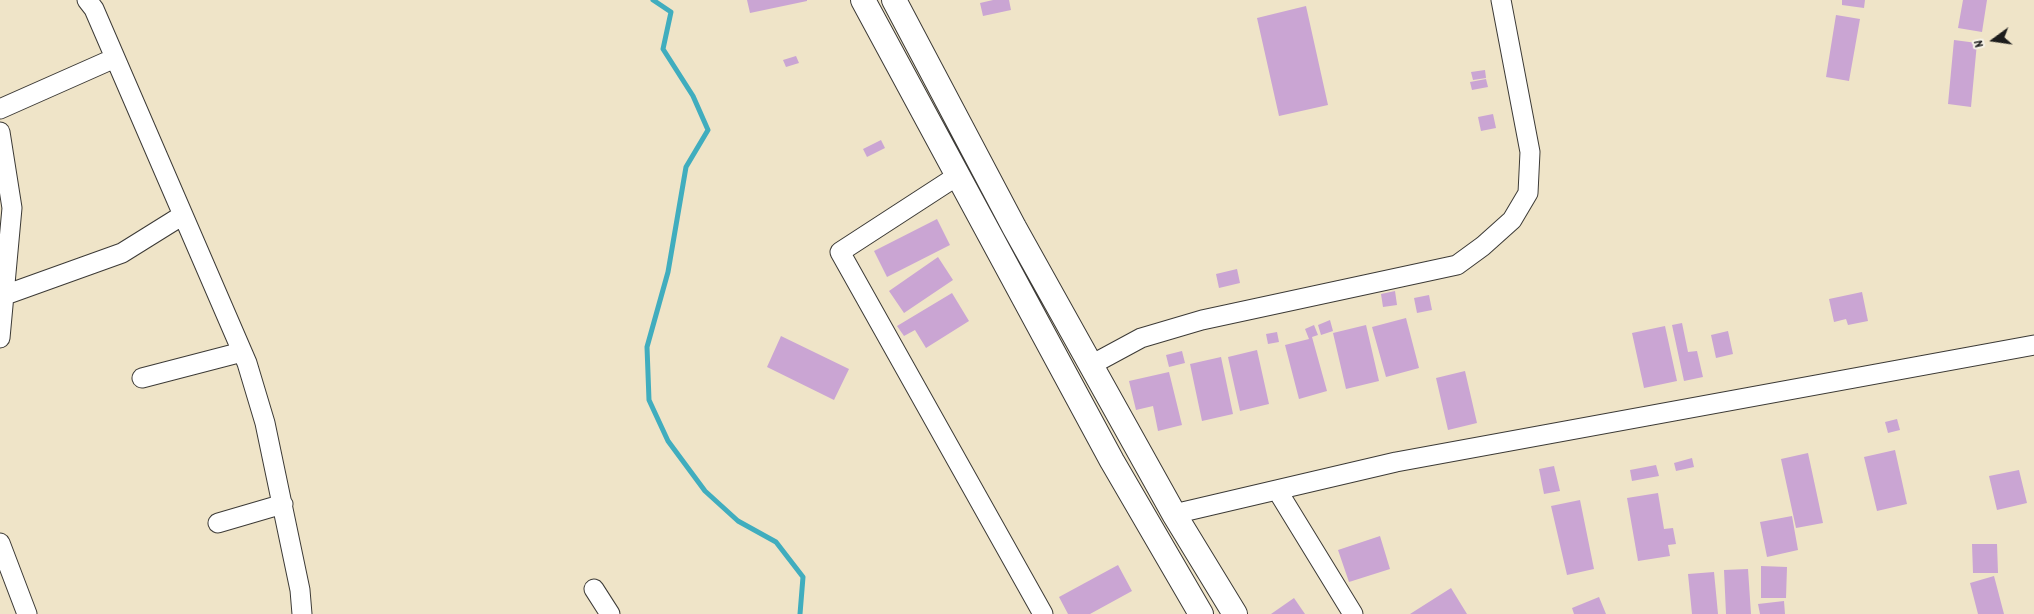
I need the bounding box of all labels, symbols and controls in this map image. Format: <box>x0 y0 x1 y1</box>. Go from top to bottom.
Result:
north arrow <box>1969 15 2019 65</box>
text: N <box>1969 38 1990 49</box>

